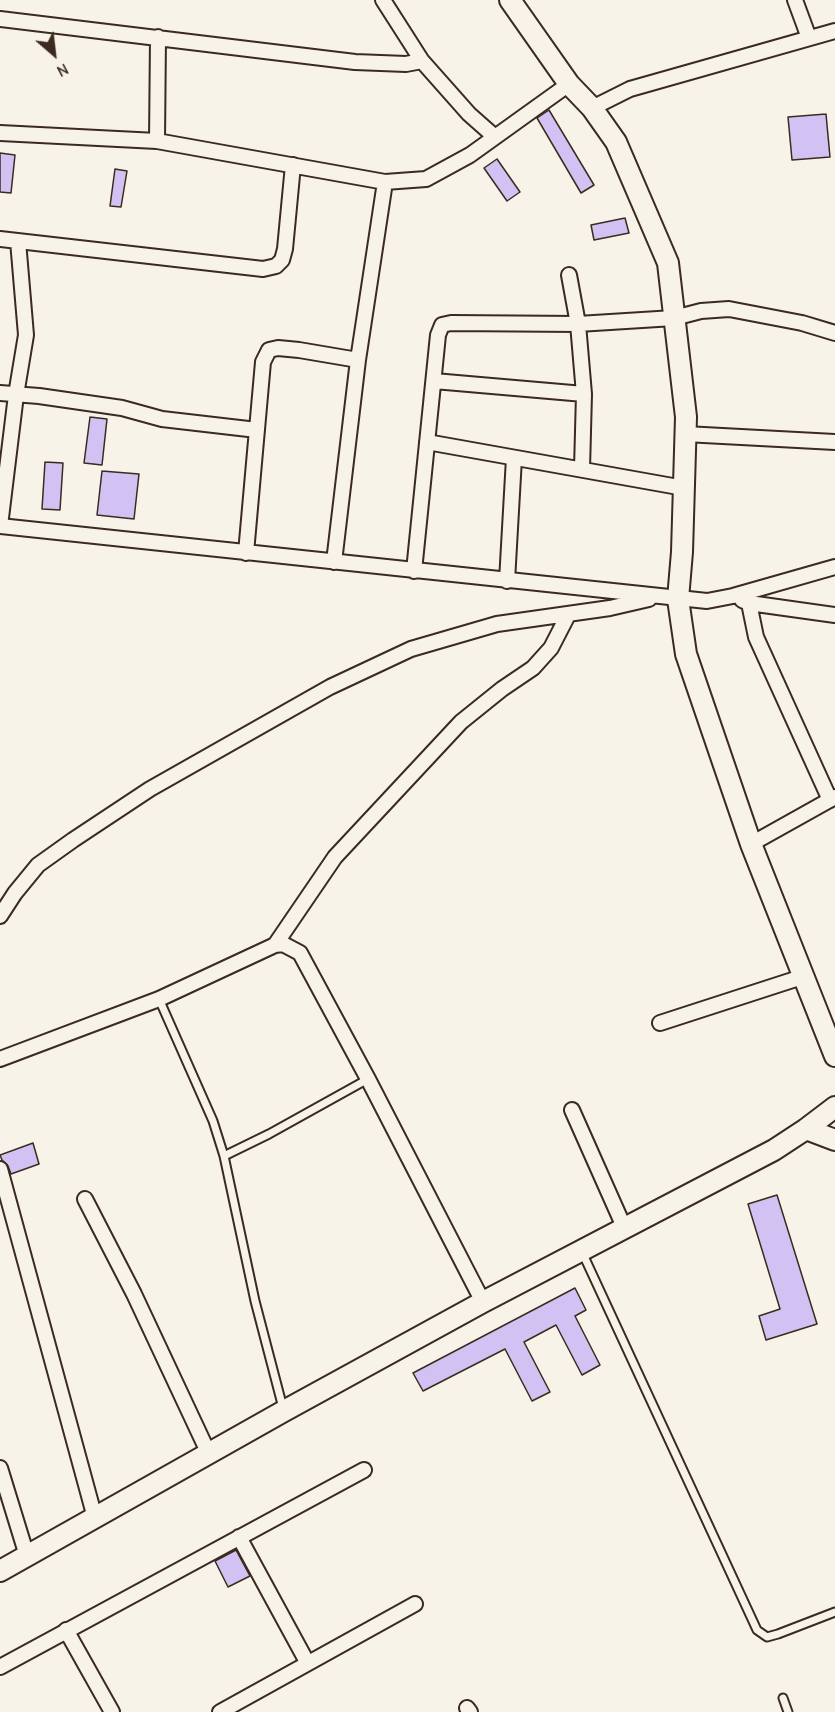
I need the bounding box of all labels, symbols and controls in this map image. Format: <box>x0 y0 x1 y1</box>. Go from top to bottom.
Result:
north arrow <box>24 24 84 84</box>
text: N <box>54 59 71 80</box>

